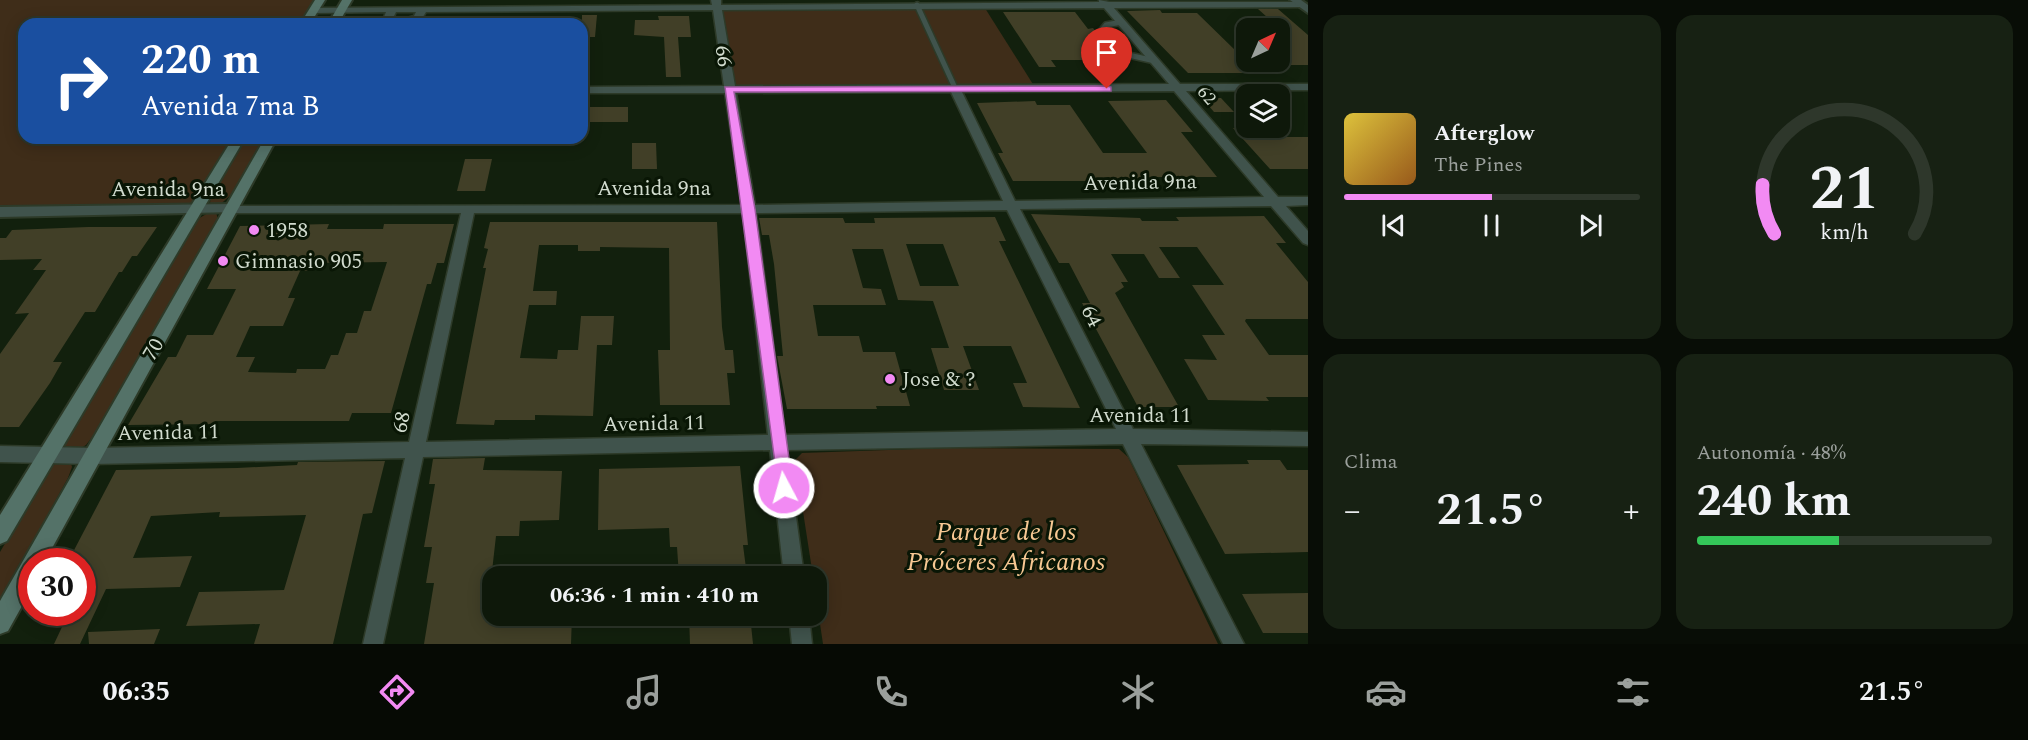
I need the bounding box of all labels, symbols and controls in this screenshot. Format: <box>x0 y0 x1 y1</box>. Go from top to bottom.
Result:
north arrow <box>1236 18 1290 72</box>
map controls <box>1236 18 1290 138</box>
pin <box>1081 27 1132 89</box>
text: 220 m <box>141 29 260 92</box>
icon: arrive <box>1090 36 1123 69</box>
icon: right <box>42 42 120 120</box>
street label: 66 <box>706 44 740 69</box>
street label: 62 <box>1191 80 1223 111</box>
button: layers <box>1236 84 1290 138</box>
text: Avenida 7ma B <box>141 86 320 128</box>
text: Afterglow <box>1434 117 1534 150</box>
text: 21 <box>1809 142 1879 237</box>
text: The Pines <box>1434 150 1523 180</box>
street label: Avenida 9na <box>1083 166 1198 200</box>
street label: Avenida 9na <box>597 173 712 205</box>
street label: Avenida 9na <box>111 174 226 206</box>
icon: previous <box>1377 209 1410 242</box>
icon: pause <box>1475 209 1508 242</box>
icon: next <box>1574 209 1607 242</box>
place label: 1958 <box>266 215 308 247</box>
text: km/h <box>1820 217 1868 250</box>
marker: 1958 <box>247 223 261 237</box>
place label: Gimnasio 905 <box>235 246 362 278</box>
marker: Gimnasio 905 <box>216 254 230 268</box>
street label: 64 <box>1072 300 1110 334</box>
street label: 70 <box>135 332 173 367</box>
place label: Jose & ? <box>902 364 976 396</box>
marker: Jose & ? <box>883 372 897 386</box>
street label: Avenida 11 <box>1089 400 1191 432</box>
street label: Avenida 11 <box>603 407 705 441</box>
street label: 68 <box>384 409 420 436</box>
street label: Avenida 11 <box>117 416 219 450</box>
text: Autonomía · 48% <box>1697 438 1846 468</box>
text: Clima <box>1344 447 1398 477</box>
position arrow <box>752 456 816 520</box>
text: 240 km <box>1697 467 1851 536</box>
text: 21.5° <box>1437 476 1547 545</box>
text: − <box>1344 486 1361 536</box>
text: + <box>1623 486 1639 536</box>
park label: Parque de los Próceres Africanos <box>907 512 1105 582</box>
speed limit sign: 30 <box>18 548 96 626</box>
text: 06:36 · 1 min · 410 m <box>550 579 759 612</box>
text: 06:35 <box>103 671 170 713</box>
icon: directions <box>376 671 418 713</box>
icon: music <box>623 671 665 713</box>
icon: phone <box>870 671 912 713</box>
icon: climate <box>1117 671 1159 713</box>
icon: car <box>1365 671 1407 713</box>
icon: filters <box>1612 671 1654 713</box>
text: 21.5° <box>1859 671 1925 713</box>

